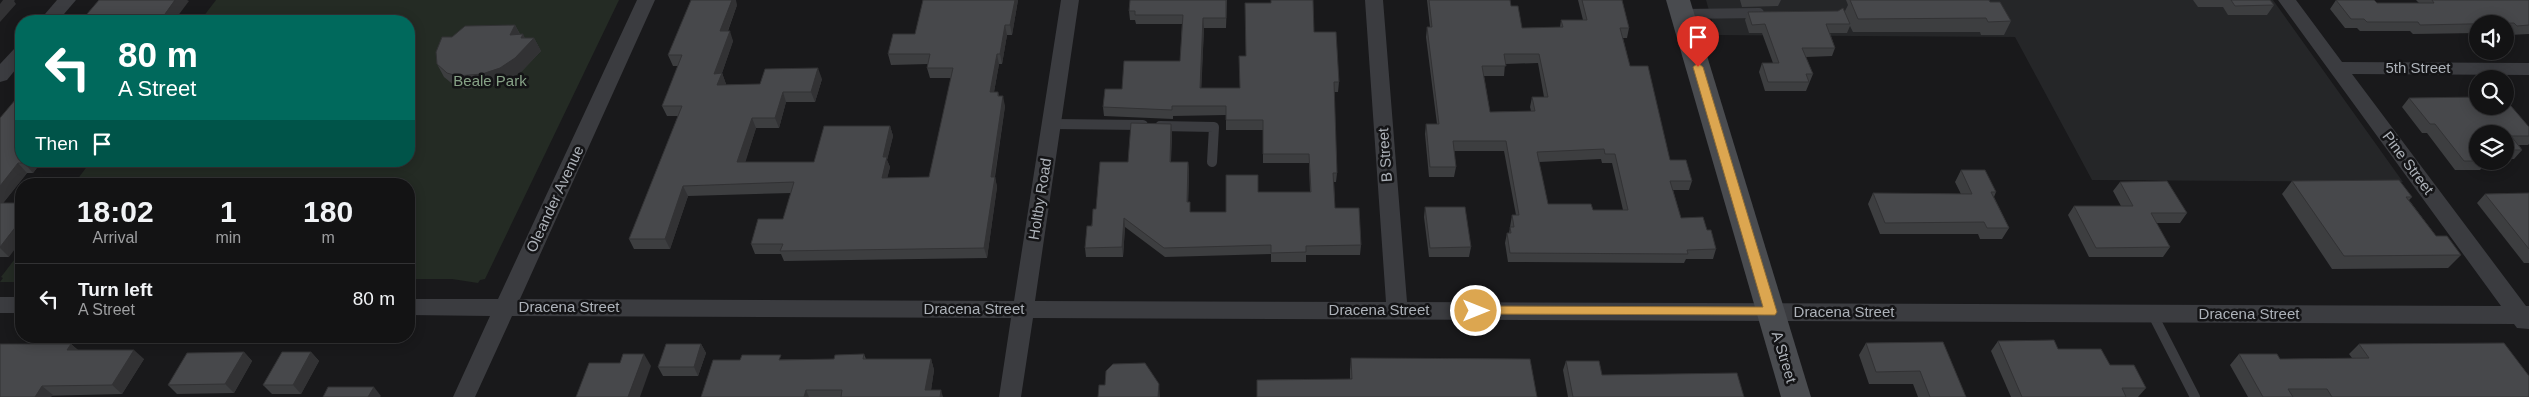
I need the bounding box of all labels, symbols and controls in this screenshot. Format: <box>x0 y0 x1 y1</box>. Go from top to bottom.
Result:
map controls <box>2469 15 2514 170</box>
button: sound <box>2469 15 2514 60</box>
pin <box>1677 16 1719 67</box>
icon: arrive <box>1684 23 1712 51</box>
icon: left <box>35 35 100 100</box>
text: 80 m <box>118 35 198 74</box>
street label: 5th Street <box>2385 59 2451 76</box>
button: search <box>2469 70 2514 115</box>
park label: Beale Park <box>453 72 527 89</box>
text: A Street <box>118 76 196 101</box>
button: layers <box>2469 125 2514 170</box>
street label: B Street <box>1374 127 1395 183</box>
street label: Pine Street <box>2379 128 2438 198</box>
icon: arrive <box>88 130 116 158</box>
text: Then <box>35 133 78 154</box>
street label: Oleander Avenue <box>522 143 587 255</box>
street label: Holtby Road <box>1025 157 1054 241</box>
text: 18:02 <box>77 195 154 228</box>
text: 1 <box>220 195 237 228</box>
text: 180 <box>303 195 353 228</box>
text: Arrival <box>93 229 138 246</box>
text: min <box>215 229 241 246</box>
text: m <box>321 229 335 246</box>
text: Turn left <box>78 279 153 300</box>
position arrow <box>1449 284 1501 336</box>
icon: left <box>35 285 63 313</box>
text: 80 m <box>353 288 395 309</box>
street label: Dracena Street <box>519 298 620 315</box>
street label: Dracena Street <box>924 300 1025 317</box>
text: A Street <box>78 301 135 318</box>
street label: Dracena Street <box>1329 301 1430 318</box>
street label: Dracena Street <box>1794 303 1895 320</box>
street label: Dracena Street <box>2199 305 2300 322</box>
street label: A Street <box>1769 329 1801 386</box>

